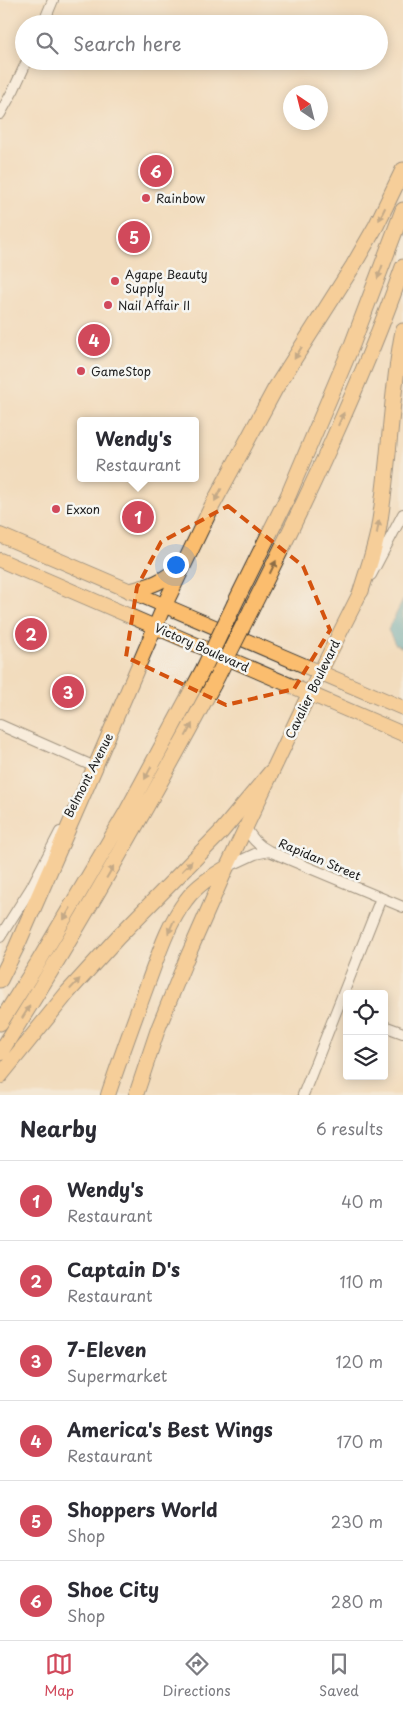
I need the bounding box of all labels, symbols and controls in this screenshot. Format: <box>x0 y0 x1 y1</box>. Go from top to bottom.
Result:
search box <box>15 15 388 70</box>
icon: search <box>33 29 61 57</box>
text: Search here <box>73 29 182 57</box>
north arrow <box>283 85 328 130</box>
pin: 6 <box>140 152 172 190</box>
place label: Rainbow <box>156 189 206 207</box>
marker: Rainbow <box>140 192 152 204</box>
one-way arrow <box>378 207 386 221</box>
pin: 5 <box>118 218 150 256</box>
place label: Agape Beauty Supply <box>125 265 208 297</box>
one-way arrow <box>376 265 384 280</box>
marker: Agape Beauty Supply <box>109 275 121 287</box>
place label: Nail Affair II <box>118 296 190 314</box>
marker: Nail Affair II <box>102 299 114 311</box>
pin: 4 <box>78 321 110 359</box>
one-way arrow <box>293 346 302 360</box>
place label: GameStop <box>91 362 151 380</box>
marker: GameStop <box>75 365 87 377</box>
one-way arrow <box>338 412 346 426</box>
popup <box>77 417 199 482</box>
text: Wendy's <box>95 424 172 452</box>
text: Restaurant <box>95 452 181 476</box>
one-way arrow <box>214 487 222 502</box>
pin: 1 <box>122 498 154 536</box>
place label: Exxon <box>66 500 100 518</box>
marker: Exxon <box>50 503 62 515</box>
one-way arrow <box>375 519 383 535</box>
your location <box>163 552 189 578</box>
one-way arrow <box>269 560 277 574</box>
pin: 2 <box>15 615 47 653</box>
street label: Victory Boulevard <box>152 618 253 676</box>
street label: Cavalier Boulevard <box>280 636 344 742</box>
pin: 3 <box>52 673 84 711</box>
one-way arrow <box>185 723 193 738</box>
street label: Belmont Avenue <box>59 729 117 820</box>
one-way arrow <box>144 766 152 780</box>
street label: Rapidan Street <box>276 834 364 884</box>
one-way arrow <box>181 860 193 872</box>
one-way arrow <box>105 866 114 879</box>
one-way arrow <box>63 907 72 921</box>
one-way arrow <box>166 920 174 934</box>
one-way arrow <box>69 978 81 990</box>
map controls <box>343 990 388 1080</box>
button: locate <box>343 990 388 1035</box>
one-way arrow <box>21 1005 31 1018</box>
button: layers <box>343 1035 388 1080</box>
text: Nearby <box>20 1112 97 1144</box>
text: 6 results <box>316 1116 383 1140</box>
text: Wendy's <box>67 1175 144 1203</box>
text: 1 <box>32 1189 40 1213</box>
text: 40 m <box>341 1189 383 1213</box>
text: Restaurant <box>67 1203 153 1227</box>
text: Captain D's <box>67 1255 180 1283</box>
text: 2 <box>30 1269 42 1293</box>
text: 110 m <box>340 1269 383 1293</box>
text: Restaurant <box>67 1283 153 1307</box>
text: 7-Eleven <box>67 1335 147 1363</box>
text: 3 <box>31 1349 41 1373</box>
text: 120 m <box>336 1349 383 1373</box>
text: Supermarket <box>67 1363 167 1387</box>
text: America's Best Wings <box>67 1415 273 1443</box>
text: 4 <box>31 1429 41 1453</box>
text: 170 m <box>337 1429 383 1453</box>
text: Restaurant <box>67 1443 153 1467</box>
text: Shoppers World <box>67 1495 218 1523</box>
text: 5 <box>31 1509 41 1533</box>
text: 230 m <box>331 1509 383 1533</box>
text: Shop <box>67 1523 105 1547</box>
text: Shoe City <box>67 1575 159 1603</box>
text: 6 <box>30 1589 42 1613</box>
text: 280 m <box>331 1589 383 1613</box>
text: Shop <box>67 1603 105 1627</box>
tab: Map <box>44 1650 74 1701</box>
tab: Directions <box>163 1650 231 1701</box>
tab: Saved <box>319 1650 359 1701</box>

